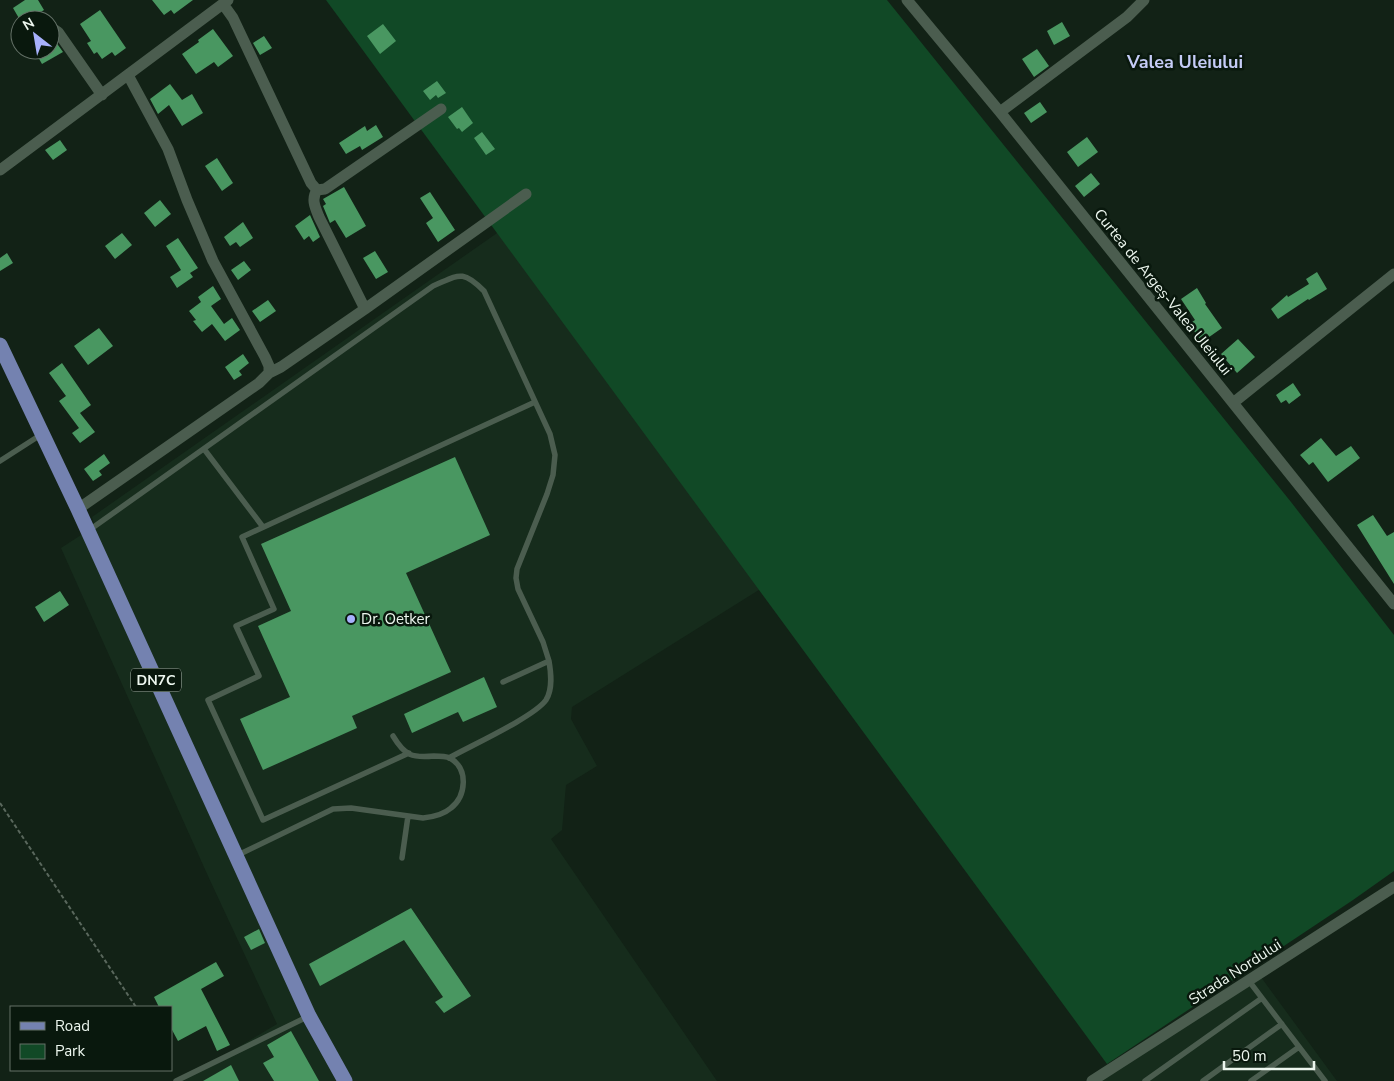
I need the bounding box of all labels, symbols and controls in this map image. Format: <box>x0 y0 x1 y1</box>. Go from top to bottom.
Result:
north arrow <box>10 10 60 60</box>
text: N <box>19 13 38 35</box>
district label: Valea Uleiului <box>1126 50 1243 74</box>
street label: Curtea de Argeș-Valea Uleiului <box>1090 205 1236 379</box>
place label: Dr. Oetker <box>361 609 430 629</box>
marker: Dr. Oetker <box>345 613 357 625</box>
road number: DN7C <box>131 668 181 692</box>
street label: Strada Nordului <box>1185 935 1285 1009</box>
legend <box>10 1006 172 1071</box>
text: Road <box>55 1016 90 1036</box>
scale bar <box>1224 1038 1314 1070</box>
text: Park <box>55 1041 85 1061</box>
text: 50 m <box>1232 1046 1267 1066</box>

